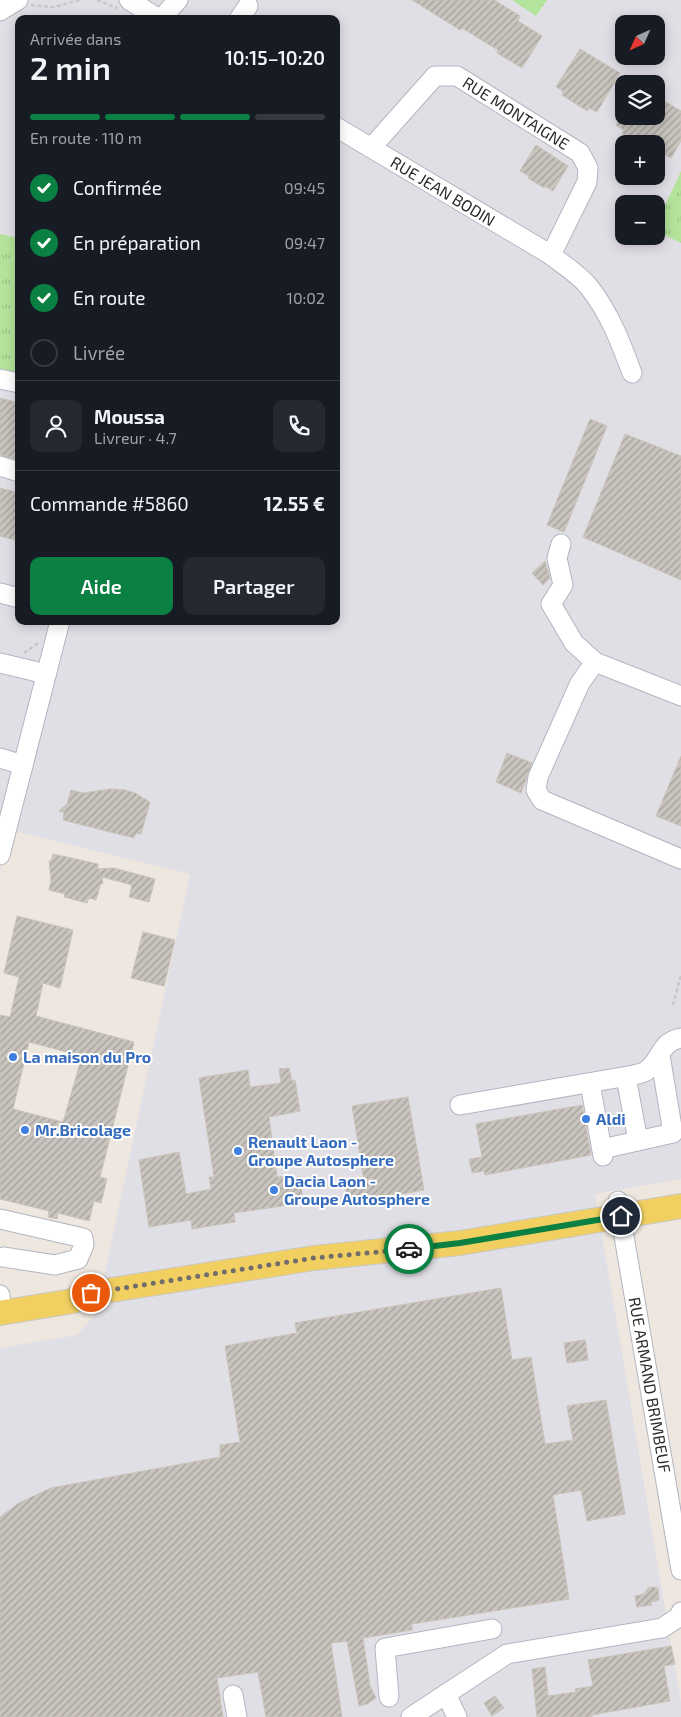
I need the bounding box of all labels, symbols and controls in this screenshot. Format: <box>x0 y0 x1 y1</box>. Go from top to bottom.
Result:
north arrow <box>615 15 665 65</box>
map controls <box>615 15 665 245</box>
text: Arrivée dans <box>30 29 121 48</box>
text: 10:15–10:20 <box>225 46 325 69</box>
text: 2 min <box>30 48 111 86</box>
street label: RUE MONTAIGNE <box>460 72 573 153</box>
button: layers <box>615 75 665 125</box>
text: En route · 110 m <box>30 128 142 147</box>
button: + <box>615 135 665 185</box>
street label: RUE JEAN BODIN <box>388 152 499 229</box>
icon: check <box>30 174 58 202</box>
text: Confirmée <box>73 176 162 199</box>
text: 09:45 <box>284 178 325 197</box>
button: − <box>615 195 665 245</box>
icon: check <box>30 229 58 257</box>
text: En préparation <box>73 231 201 254</box>
text: 09:47 <box>284 233 325 252</box>
icon: check <box>30 284 58 312</box>
text: En route <box>73 286 145 309</box>
text: 10:02 <box>287 288 325 307</box>
text: Livrée <box>73 341 125 364</box>
button: person <box>30 400 82 452</box>
button: phone <box>273 400 325 452</box>
text: Moussa <box>94 405 165 428</box>
text: Livreur · 4.7 <box>94 428 177 447</box>
text: Commande #5860 <box>30 492 189 515</box>
text: 12.55 € <box>264 492 325 515</box>
button: Aide <box>30 557 173 615</box>
button: Partager <box>183 557 325 615</box>
place label: La maison du Pro <box>23 1047 151 1066</box>
marker: La maison du Pro <box>7 1051 19 1063</box>
place label: Aldi <box>596 1109 626 1128</box>
marker: Aldi <box>580 1113 592 1125</box>
place label: Mr.Bricolage <box>35 1120 131 1139</box>
marker: Mr.Bricolage <box>19 1124 31 1136</box>
place label: Renault Laon - Groupe Autosphere <box>248 1132 394 1169</box>
marker: Renault Laon - Groupe Autosphere <box>232 1145 244 1157</box>
place label: Dacia Laon - Groupe Autosphere <box>284 1171 430 1208</box>
marker: Dacia Laon - Groupe Autosphere <box>268 1184 280 1196</box>
pin <box>600 1195 642 1237</box>
icon: home <box>607 1202 635 1230</box>
courier <box>384 1224 434 1274</box>
icon: car <box>395 1235 423 1263</box>
pin <box>70 1272 112 1314</box>
icon: bag <box>77 1279 105 1307</box>
street label: RUE ARMAND BRIMBEUF <box>626 1296 675 1475</box>

